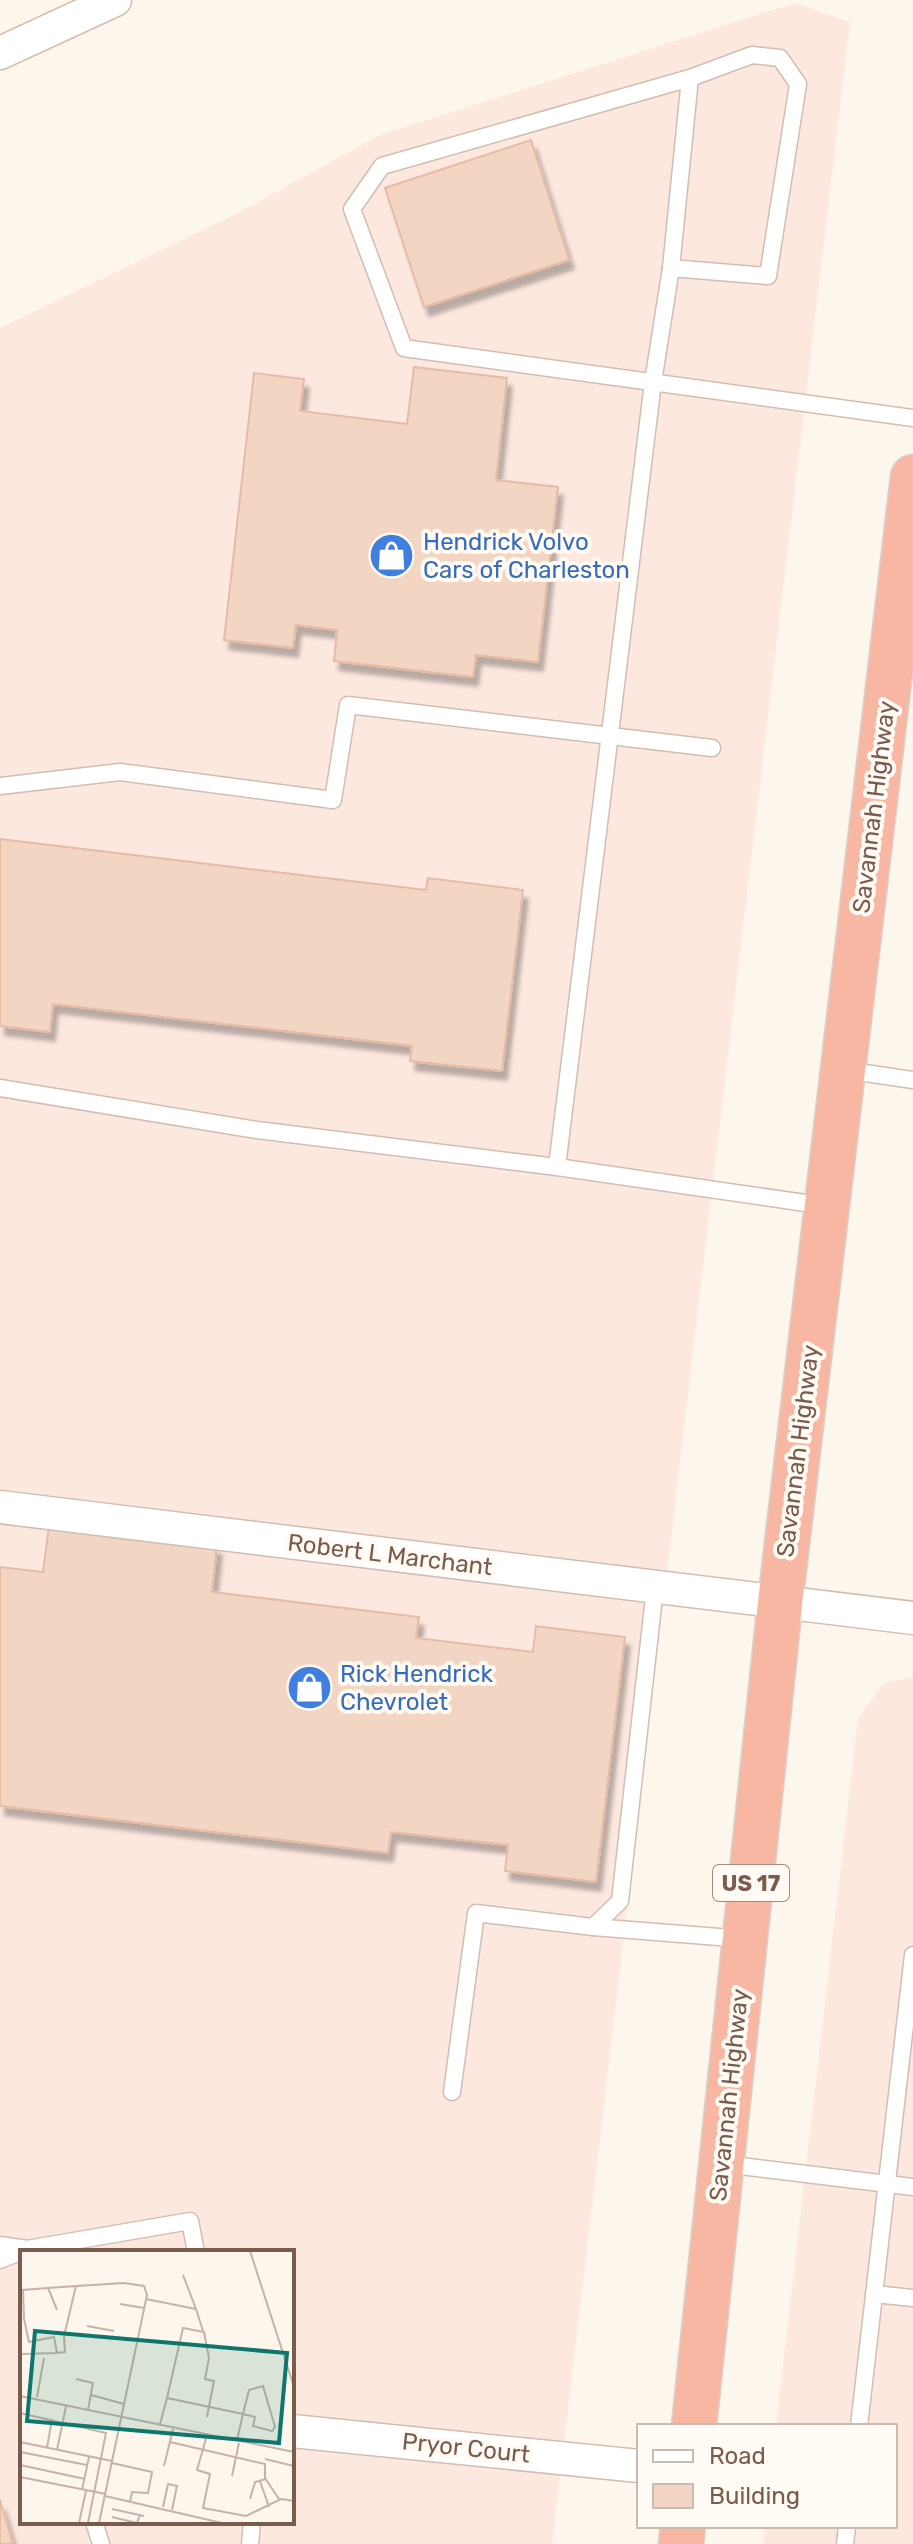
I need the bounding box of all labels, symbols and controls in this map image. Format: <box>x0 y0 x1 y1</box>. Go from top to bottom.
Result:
place label: Hendrick Volvo Cars of Charleston <box>423 528 630 584</box>
shop icon: Hendrick Volvo Cars of Charleston <box>368 532 416 580</box>
street label: Savannah Highway <box>847 699 901 915</box>
street label: Savannah Highway <box>771 1343 825 1559</box>
street label: Robert L Marchant <box>286 1529 494 1581</box>
place label: Rick Hendrick Chevrolet <box>340 1660 493 1716</box>
shop icon: Rick Hendrick Chevrolet <box>285 1664 333 1712</box>
road number: US 17 <box>713 1865 789 1901</box>
street label: Savannah Highway <box>704 1987 754 2203</box>
inset map <box>20 2250 294 2524</box>
legend <box>637 2424 897 2528</box>
street label: Pryor Court <box>401 2427 531 2469</box>
text: Road <box>709 2442 766 2470</box>
text: Building <box>709 2482 800 2510</box>

